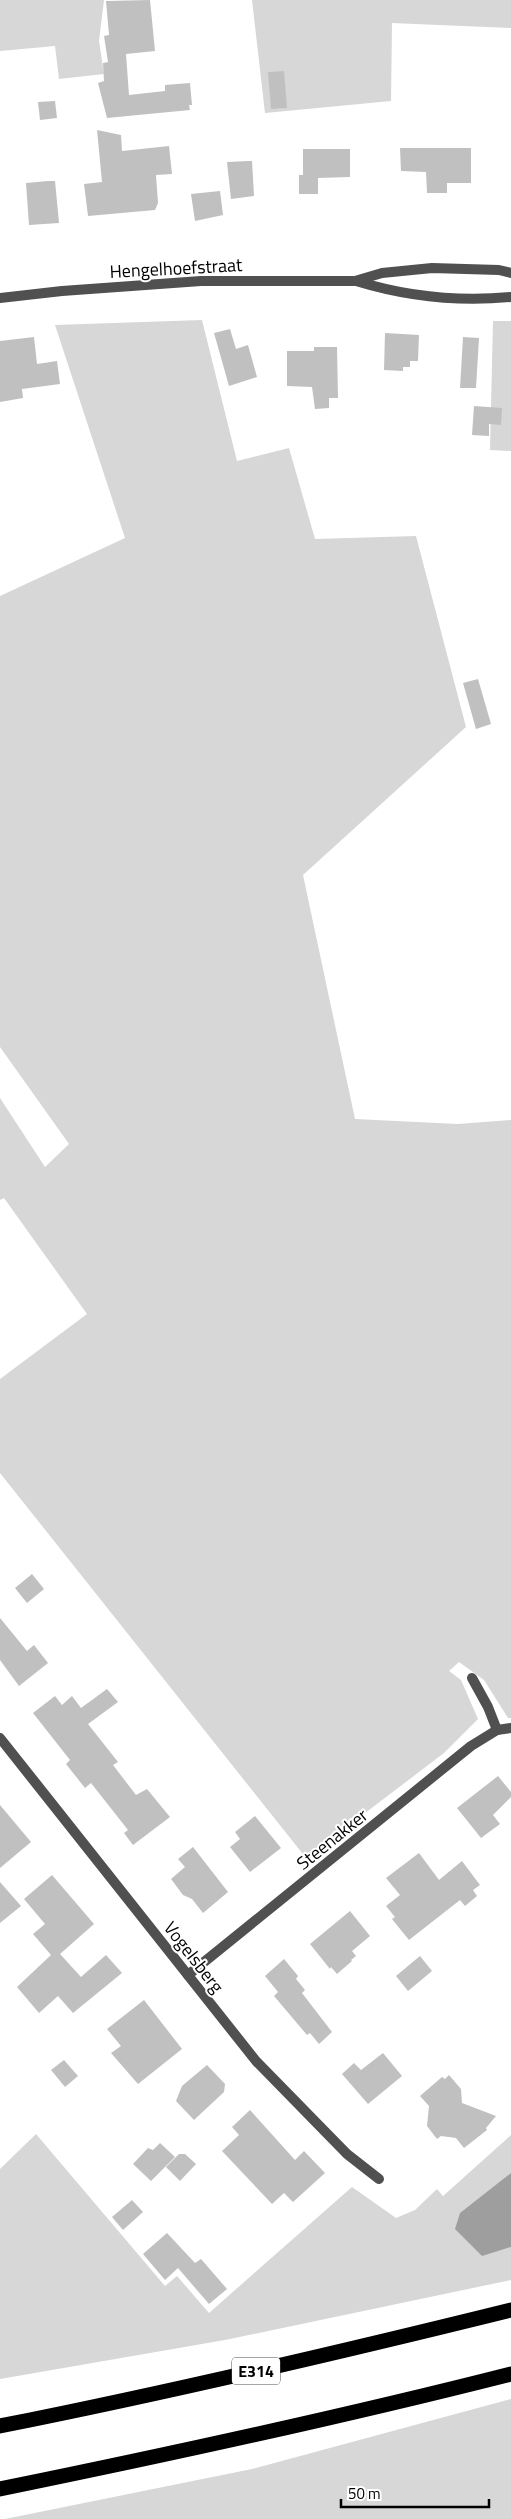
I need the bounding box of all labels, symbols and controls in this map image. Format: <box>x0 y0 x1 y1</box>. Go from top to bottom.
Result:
street label: Hengelhoefstraat <box>109 251 244 285</box>
street label: Steenakker <box>290 1802 374 1876</box>
street label: Vogelsberg <box>157 1916 231 1998</box>
road number: E314 <box>232 2358 280 2384</box>
scale bar <box>341 2476 488 2508</box>
text: 50 m <box>348 2482 381 2505</box>

